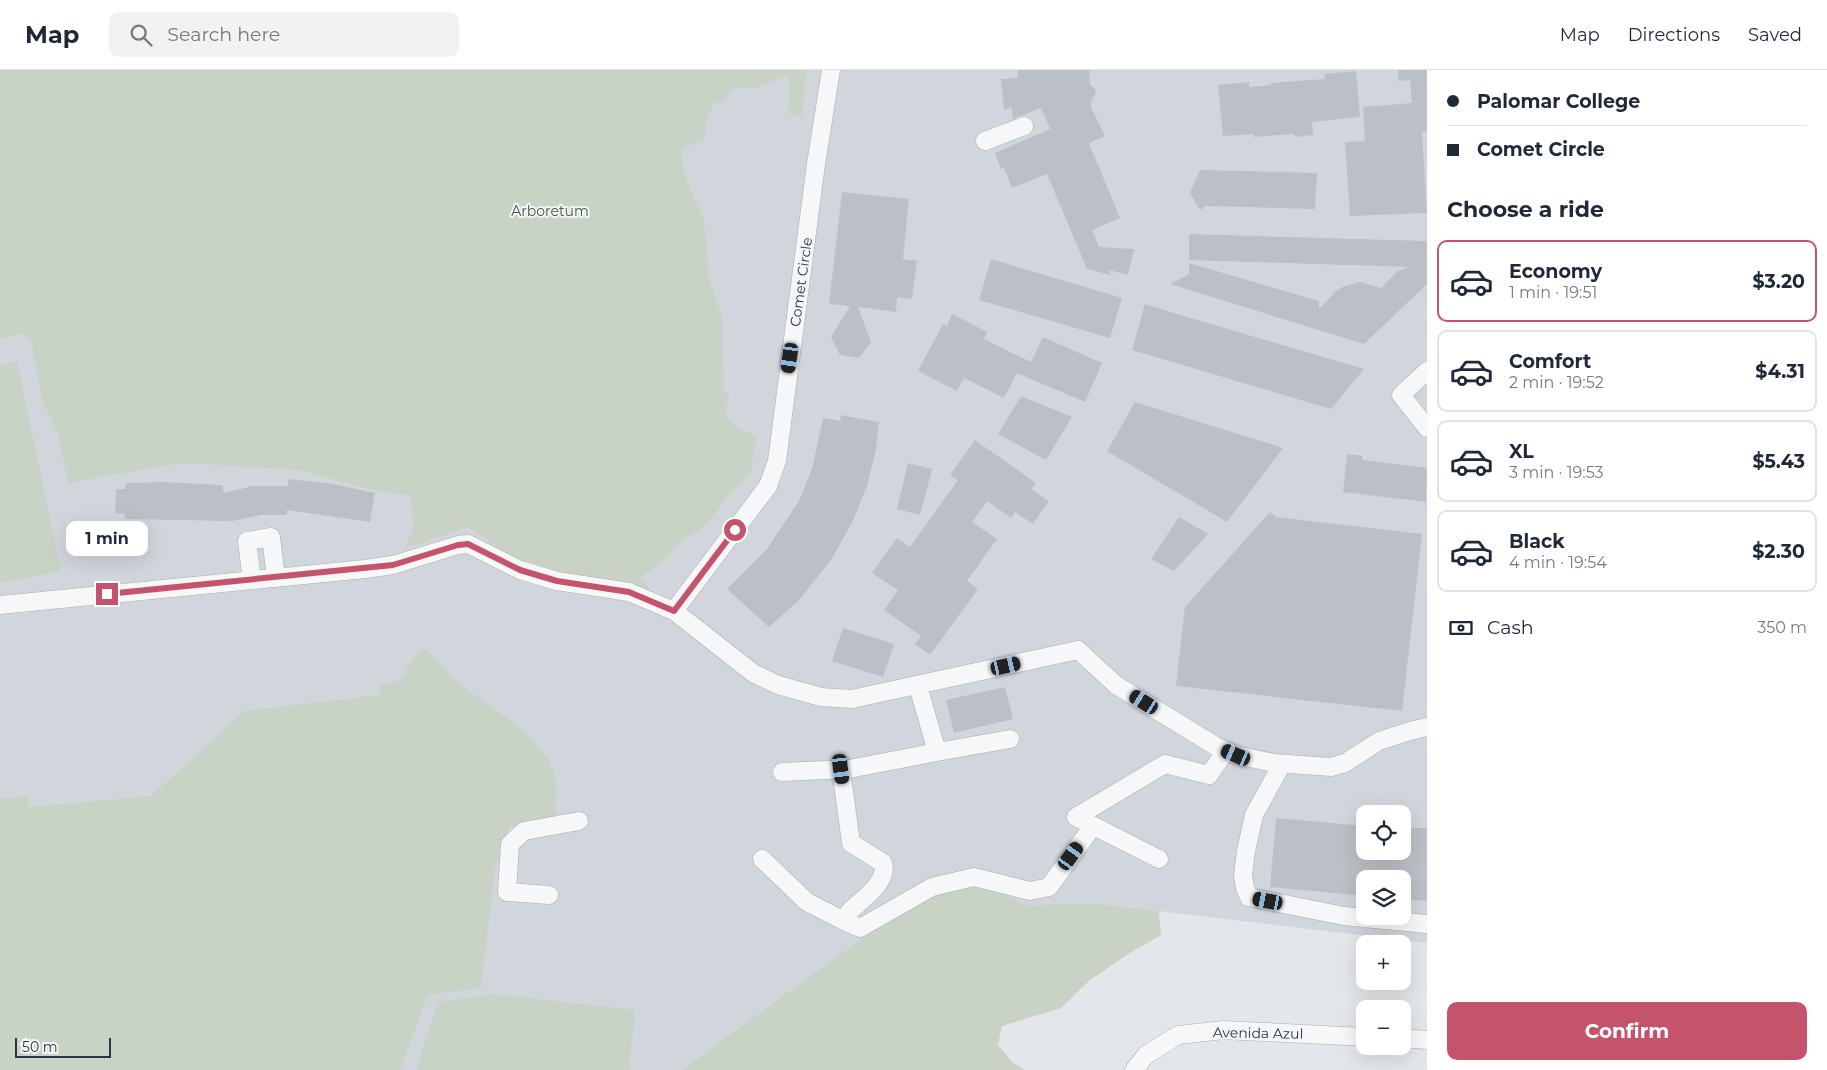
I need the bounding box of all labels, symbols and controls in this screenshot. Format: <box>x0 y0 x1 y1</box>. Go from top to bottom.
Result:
search box <box>109 12 459 57</box>
text: Map <box>25 20 79 49</box>
icon: search <box>127 21 155 49</box>
text: Search here <box>167 23 280 46</box>
text: Map <box>1560 24 1600 46</box>
text: Directions <box>1628 24 1720 46</box>
text: Saved <box>1748 24 1802 46</box>
text: Palomar College <box>1477 90 1640 113</box>
text: Comet Circle <box>1477 138 1605 161</box>
text: Choose a ride <box>1447 196 1604 223</box>
park label: Arboretum <box>511 202 589 220</box>
street label: Comet Circle <box>786 236 816 328</box>
icon: car <box>1449 259 1494 304</box>
text: Economy <box>1509 260 1602 283</box>
text: $3.20 <box>1752 270 1805 293</box>
text: 1 min · 19:51 <box>1509 283 1597 302</box>
car <box>780 342 799 374</box>
icon: car <box>1449 349 1494 394</box>
text: Comfort <box>1509 350 1591 373</box>
text: $4.31 <box>1755 360 1805 383</box>
text: 2 min · 19:52 <box>1509 373 1604 392</box>
icon: car <box>1449 439 1494 484</box>
text: XL <box>1509 440 1534 463</box>
text: $5.43 <box>1752 450 1805 473</box>
text: 3 min · 19:53 <box>1509 463 1604 482</box>
route start <box>724 519 746 541</box>
callout: 1 min <box>66 522 148 556</box>
text: 1 min <box>85 529 129 548</box>
icon: car <box>1449 529 1494 574</box>
text: Black <box>1509 530 1565 553</box>
text: $2.30 <box>1752 540 1805 563</box>
text: 4 min · 19:54 <box>1509 553 1607 572</box>
route end <box>96 583 118 605</box>
icon: cash <box>1447 614 1475 642</box>
text: Cash <box>1487 616 1534 639</box>
text: 350 m <box>1757 618 1807 637</box>
car <box>989 655 1022 677</box>
car <box>1127 688 1160 716</box>
car <box>1219 742 1252 768</box>
car <box>831 753 850 785</box>
map controls <box>1356 805 1411 1055</box>
button: locate <box>1356 805 1411 860</box>
car <box>1056 839 1085 873</box>
button: layers <box>1356 870 1411 925</box>
car <box>1251 891 1284 911</box>
button: + <box>1356 935 1411 990</box>
button: − <box>1356 1000 1411 1055</box>
button: Confirm <box>1447 1002 1807 1060</box>
street label: Avenida Azul <box>1213 1023 1303 1043</box>
scale bar <box>15 1035 111 1058</box>
text: 50 m <box>22 1038 58 1056</box>

